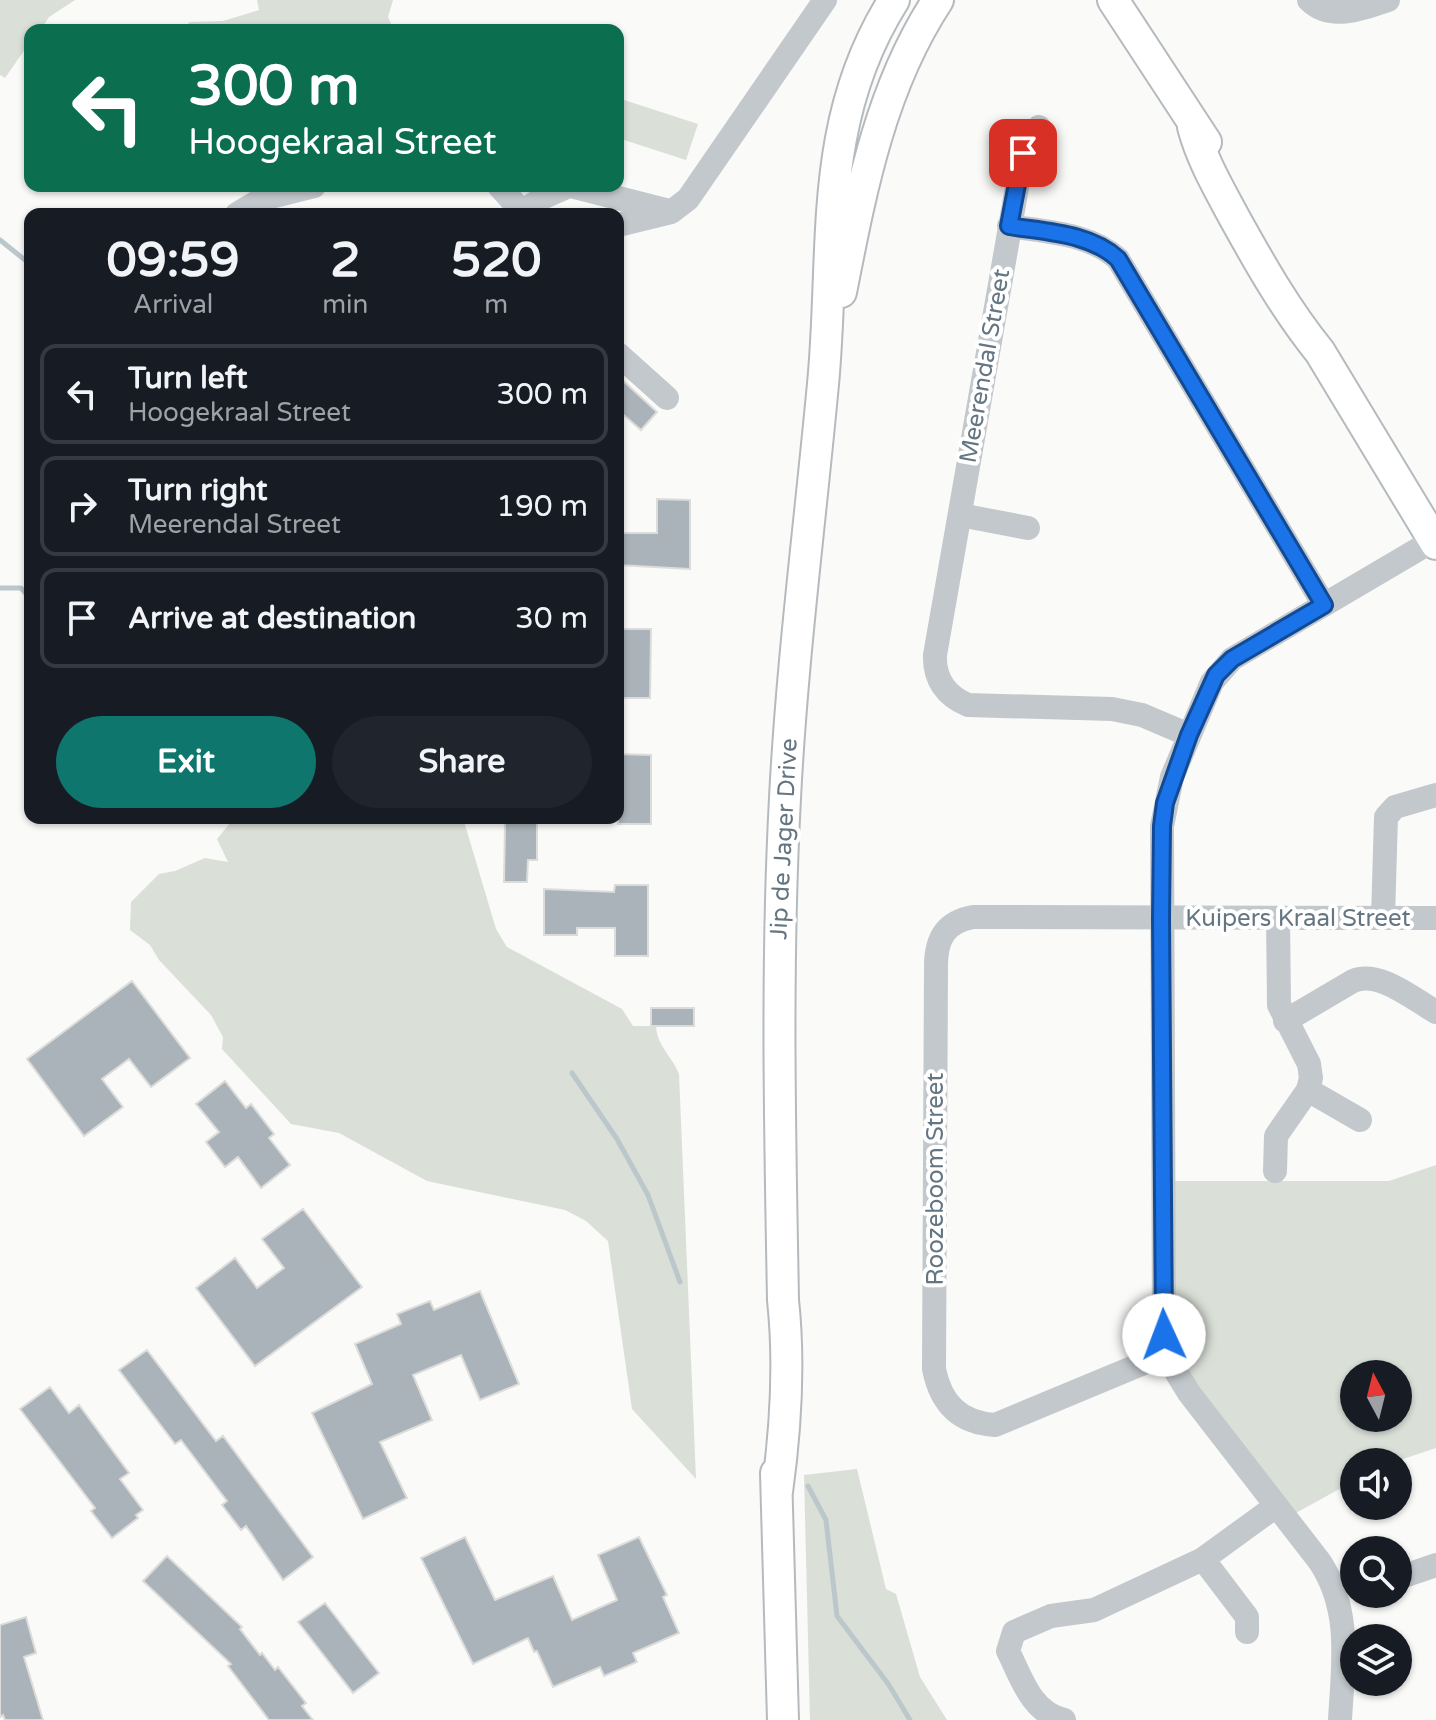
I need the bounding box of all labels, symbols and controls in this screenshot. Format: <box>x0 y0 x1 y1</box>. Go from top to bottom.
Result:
text: 300 m <box>188 53 359 120</box>
icon: left <box>56 56 160 160</box>
pin <box>989 119 1057 187</box>
text: Hoogekraal Street <box>188 121 497 164</box>
icon: arrive <box>1001 131 1045 175</box>
text: 09:59 <box>107 232 240 290</box>
text: 2 <box>330 232 360 290</box>
text: 520 <box>451 232 541 290</box>
street label: Meerendal Street <box>954 267 1016 465</box>
text: Arrival <box>133 289 213 320</box>
text: min <box>322 289 368 320</box>
text: m <box>484 289 508 320</box>
text: Turn left <box>128 360 247 397</box>
icon: left <box>60 372 104 416</box>
text: 300 m <box>496 376 588 413</box>
text: Hoogekraal Street <box>128 397 351 428</box>
text: Turn right <box>128 472 268 509</box>
icon: right <box>60 484 104 528</box>
text: 190 m <box>496 488 588 525</box>
text: Meerendal Street <box>128 509 341 540</box>
icon: arrive <box>60 596 104 640</box>
text: Arrive at destination <box>128 600 416 637</box>
text: 30 m <box>515 600 588 637</box>
button: Exit <box>56 716 316 808</box>
button: Share <box>332 716 592 808</box>
street label: Jip de Jager Drive <box>764 738 804 940</box>
street label: Kuipers Kraal Street <box>1185 904 1411 933</box>
street label: Roozeboom Street <box>921 1073 950 1286</box>
position arrow <box>1122 1293 1206 1377</box>
north arrow <box>1340 1360 1412 1432</box>
map controls <box>1340 1360 1412 1696</box>
button: sound <box>1340 1448 1412 1520</box>
button: search <box>1340 1536 1412 1608</box>
button: layers <box>1340 1624 1412 1696</box>

